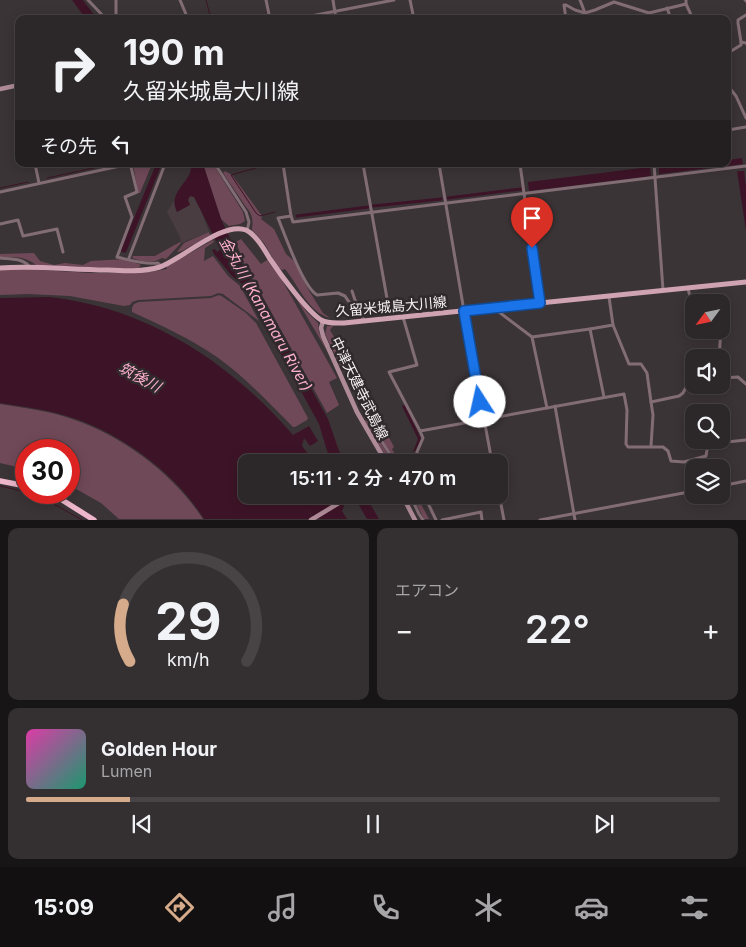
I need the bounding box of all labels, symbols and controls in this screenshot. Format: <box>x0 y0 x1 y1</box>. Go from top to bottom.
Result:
text: 190 m <box>123 31 225 73</box>
icon: right <box>40 35 105 100</box>
text: 久留米城島大川線 <box>123 78 299 104</box>
icon: left <box>107 130 135 158</box>
text: その先 <box>40 135 97 158</box>
pin <box>511 197 553 248</box>
icon: arrive <box>518 204 546 232</box>
water label: 金丸川 (Kanamaru River) <box>216 233 316 395</box>
street label: 久留米城島大川線 <box>334 293 448 319</box>
north arrow <box>685 294 730 339</box>
map controls <box>685 294 730 504</box>
street label: 中津天建寺武島線 <box>328 334 392 442</box>
button: sound <box>685 349 730 394</box>
water label: 筑後川 <box>116 358 166 397</box>
position arrow <box>453 375 505 427</box>
button: search <box>685 404 730 449</box>
speed limit sign: 30 <box>15 439 80 504</box>
button: layers <box>685 459 730 504</box>
text: 15:11 · 2 分 · 470 m <box>290 467 456 490</box>
text: エアコン <box>395 580 459 600</box>
text: 29 <box>155 590 222 653</box>
text: 22° <box>525 606 590 652</box>
text: − <box>395 613 414 647</box>
text: + <box>701 613 720 647</box>
text: km/h <box>167 649 210 670</box>
text: Golden Hour <box>101 738 217 761</box>
text: Lumen <box>101 761 152 781</box>
icon: previous <box>128 810 156 838</box>
icon: pause <box>359 810 387 838</box>
icon: next <box>590 810 618 838</box>
icon: directions <box>162 890 197 925</box>
icon: music <box>265 890 300 925</box>
icon: phone <box>368 890 403 925</box>
icon: climate <box>471 890 506 925</box>
icon: car <box>574 890 609 925</box>
icon: filters <box>677 890 712 925</box>
text: 15:09 <box>34 894 94 920</box>

